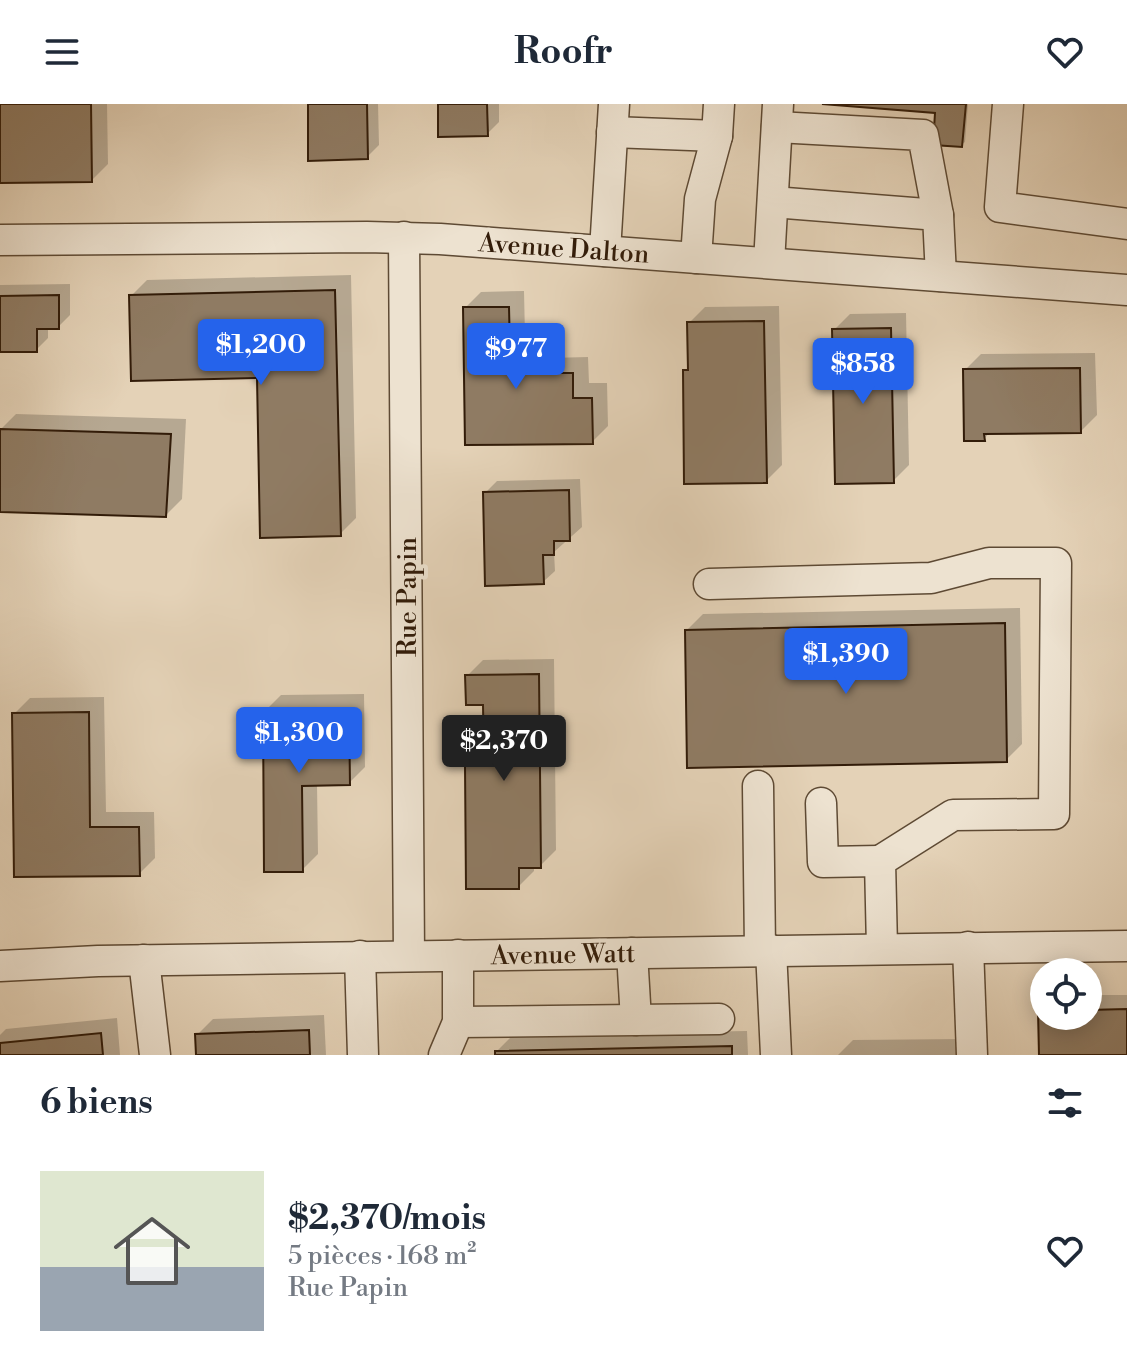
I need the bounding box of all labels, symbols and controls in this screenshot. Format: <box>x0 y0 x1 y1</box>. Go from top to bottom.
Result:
icon: menu <box>40 30 84 74</box>
text: Roofr <box>514 30 613 75</box>
icon: heart <box>1043 30 1087 74</box>
street label: Avenue Dalton <box>476 227 650 271</box>
pin: $1,200 <box>196 319 326 387</box>
pin: $977 <box>469 323 563 391</box>
text: $1,200 <box>216 329 306 361</box>
text: $977 <box>485 333 547 365</box>
pin: $858 <box>816 338 910 406</box>
text: $858 <box>831 348 895 380</box>
street label: Rue Papin <box>392 537 424 657</box>
pin: $1,390 <box>781 628 911 696</box>
text: $1,390 <box>802 638 890 670</box>
pin: $1,300 <box>234 707 364 775</box>
pin: $2,370 <box>439 715 569 783</box>
text: $1,300 <box>254 717 344 749</box>
text: $2,370 <box>460 725 548 757</box>
street label: Avenue Watt <box>489 938 636 972</box>
map controls <box>1030 958 1102 1030</box>
button: locate <box>1030 958 1102 1030</box>
icon: filters <box>1043 1081 1087 1125</box>
text: 6 biens <box>40 1082 153 1124</box>
text: $2,370/mois <box>288 1198 486 1240</box>
icon: home <box>104 1203 200 1299</box>
icon: heart <box>1043 1229 1087 1273</box>
text: 5 pièces · 168 m² <box>288 1240 476 1272</box>
text: Rue Papin <box>288 1272 408 1304</box>

